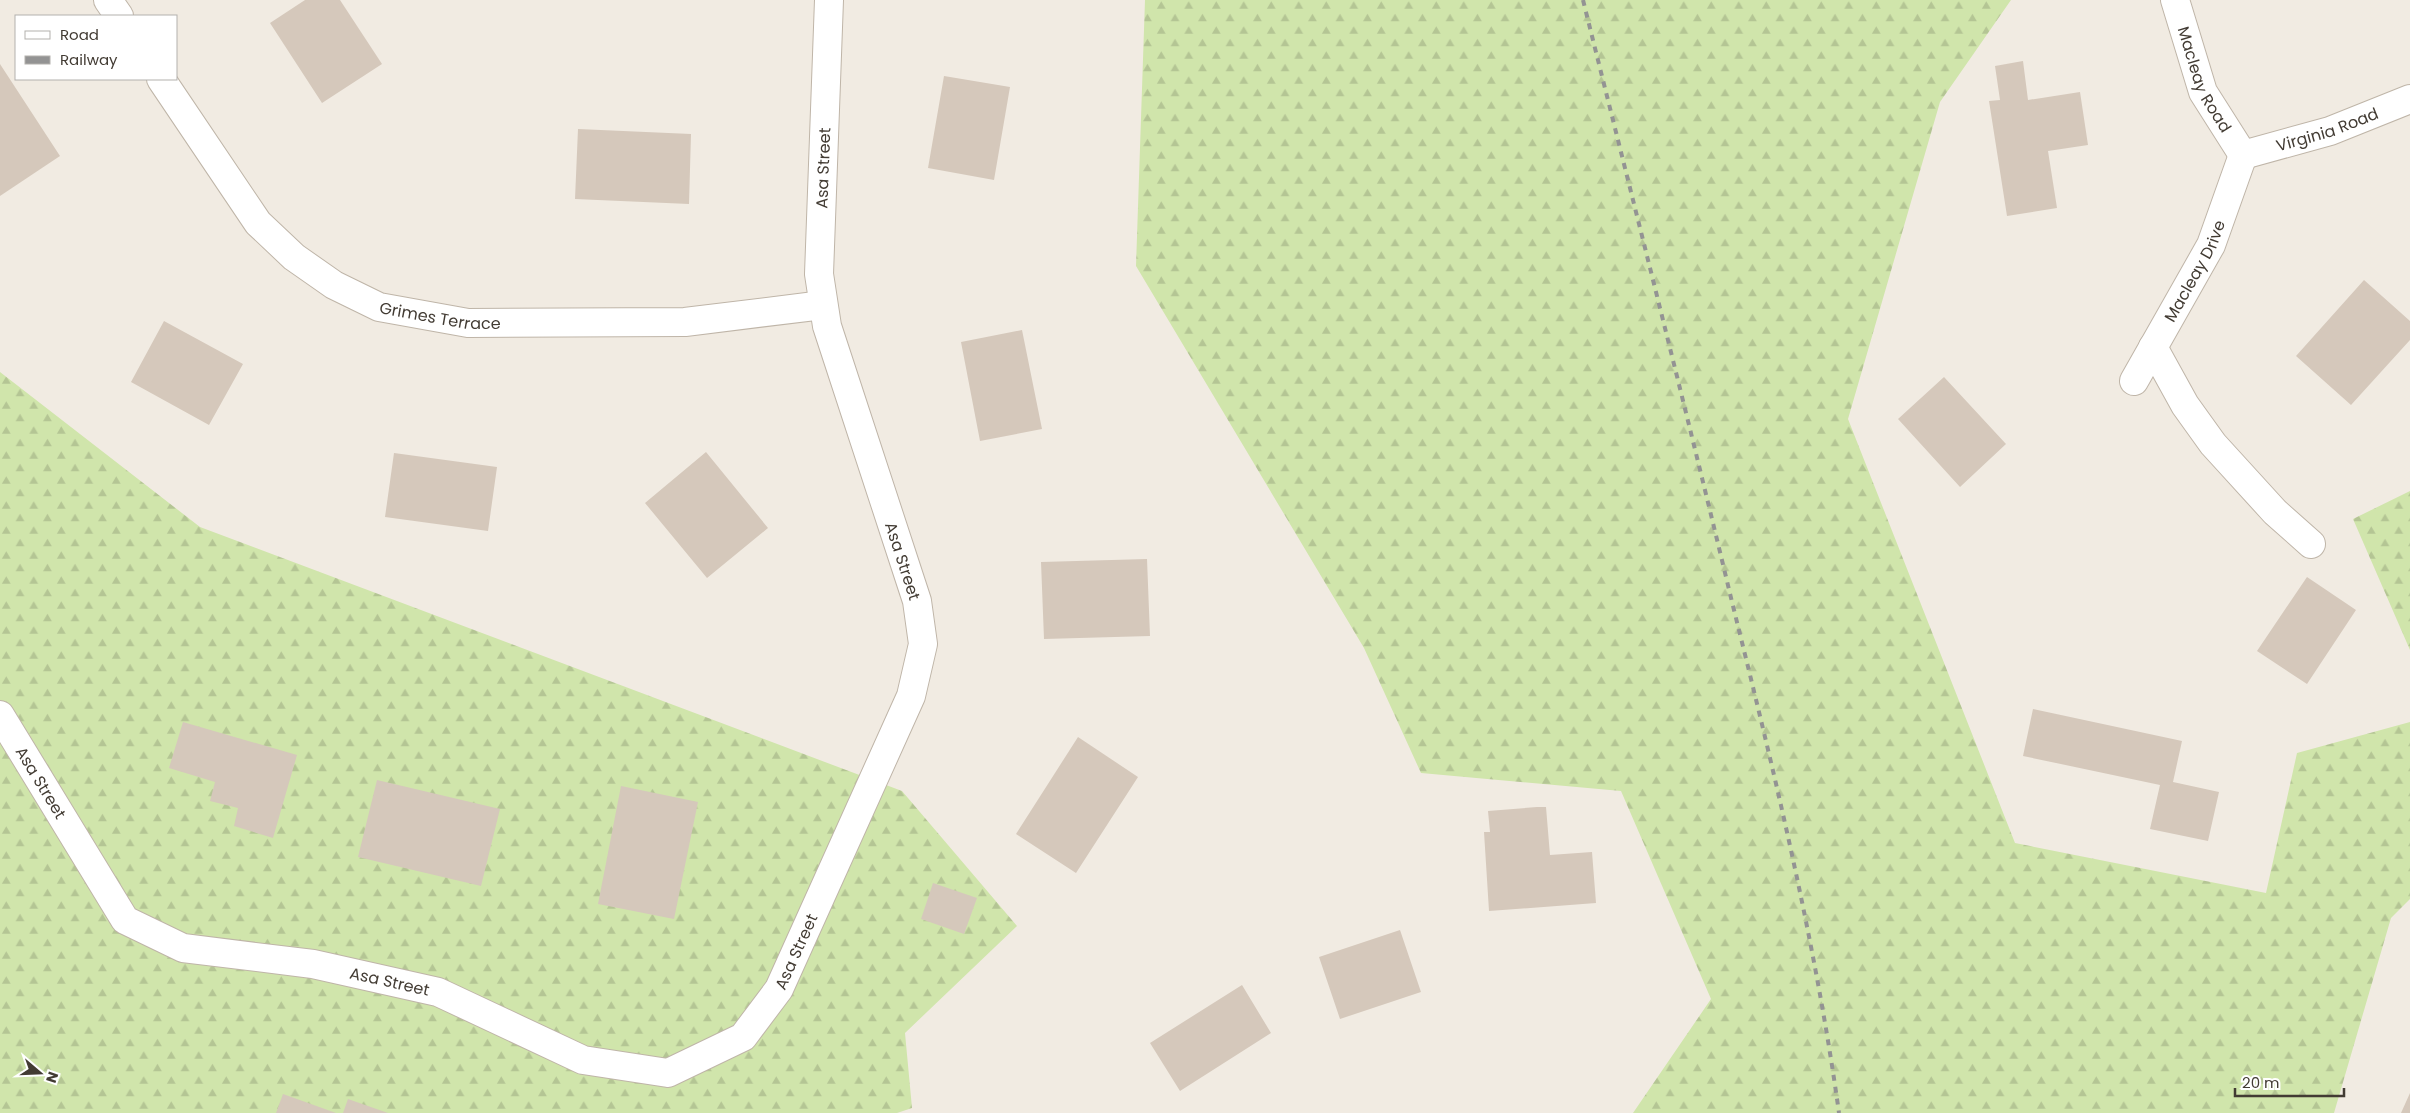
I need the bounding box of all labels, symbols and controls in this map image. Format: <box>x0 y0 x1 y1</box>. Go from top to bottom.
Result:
legend <box>15 15 178 80</box>
text: Road <box>60 24 99 45</box>
street label: Macleay Road <box>2172 24 2237 137</box>
text: Railway <box>60 49 118 70</box>
street label: Virginia Road <box>2274 102 2382 157</box>
street label: Asa Street <box>810 127 836 209</box>
street label: Macleay Drive <box>2159 217 2231 326</box>
street label: Grimes Terrace <box>378 296 501 335</box>
street label: Asa Street <box>879 519 926 603</box>
street label: Asa Street <box>10 742 72 823</box>
street label: Asa Street <box>769 910 824 993</box>
street label: Asa Street <box>347 962 432 1002</box>
north arrow <box>15 1048 65 1098</box>
scale bar <box>2235 1066 2344 1098</box>
text: N <box>41 1069 63 1085</box>
text: 20 m <box>2242 1072 2280 1093</box>

